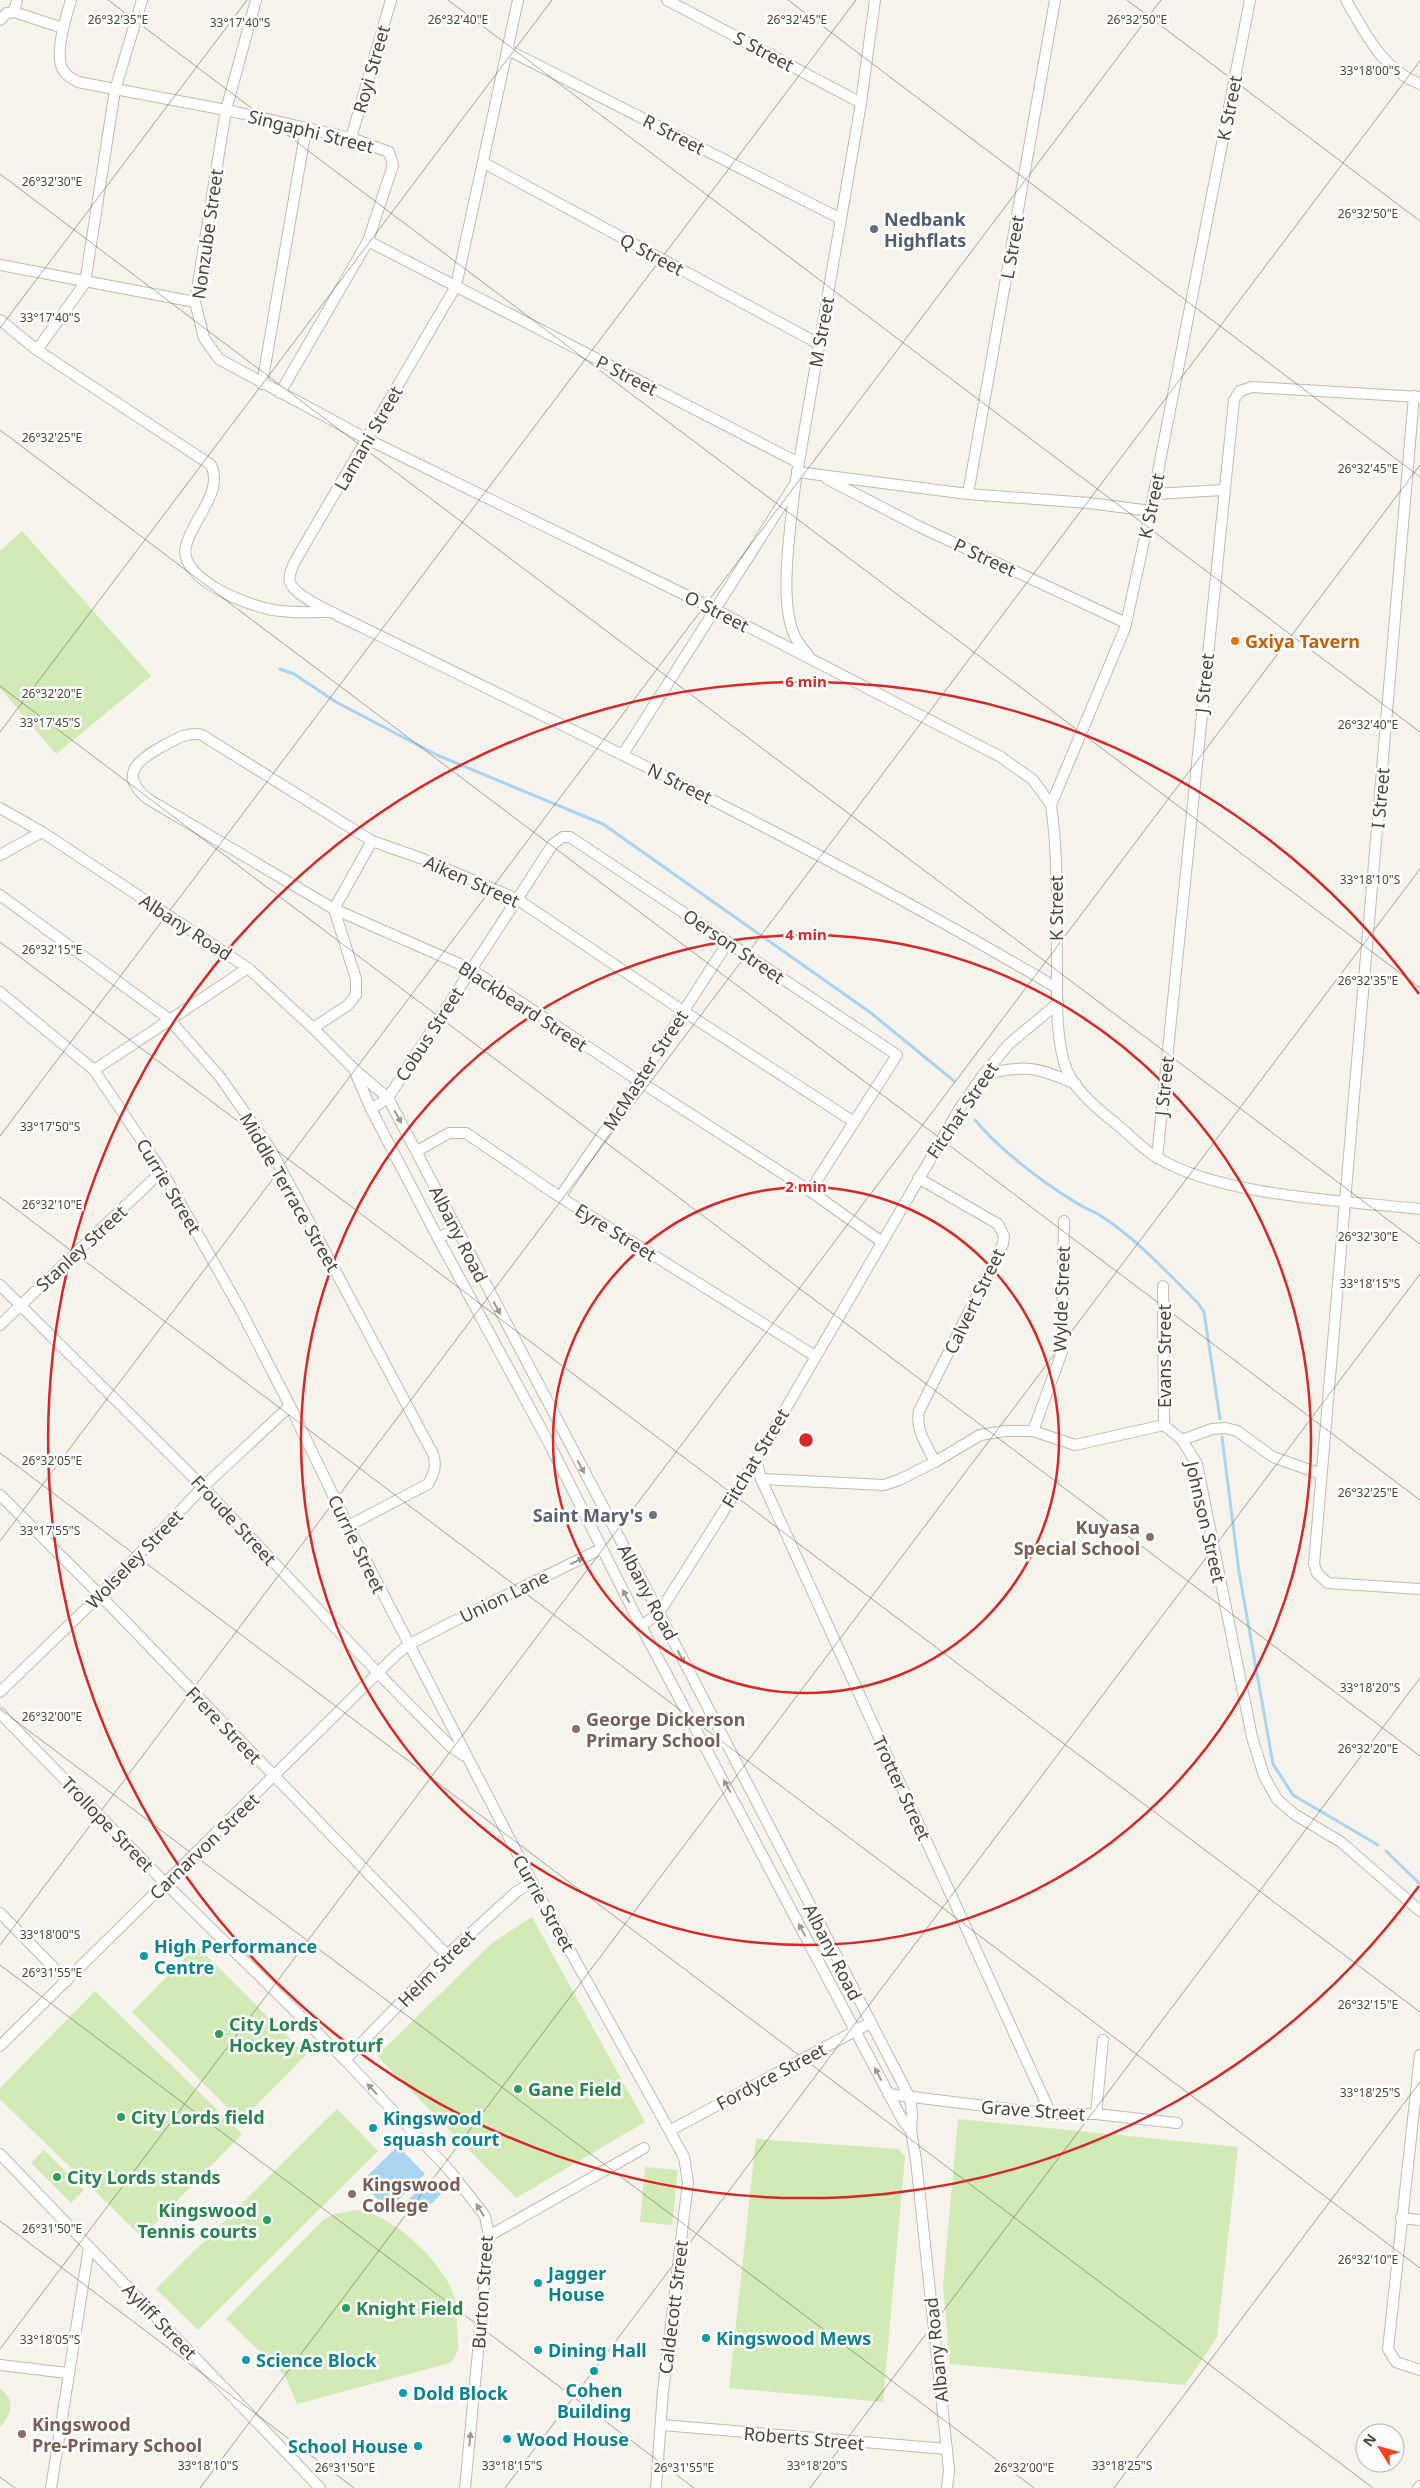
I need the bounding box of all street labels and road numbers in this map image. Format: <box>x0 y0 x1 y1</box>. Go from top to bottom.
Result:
street label: Royi Street <box>347 22 395 116</box>
street label: S Street <box>730 25 799 77</box>
street label: K Street <box>1211 73 1247 143</box>
street label: Singaphi Street <box>246 104 377 158</box>
street label: R Street <box>639 108 709 160</box>
street label: Nonzube Street <box>186 167 228 301</box>
street label: L Street <box>995 213 1029 281</box>
street label: Q Street <box>616 227 689 281</box>
street label: M Street <box>803 294 839 369</box>
street label: P Street <box>592 349 662 401</box>
street label: Lamani Street <box>328 381 408 495</box>
street label: K Street <box>1132 471 1170 541</box>
street label: P Street <box>950 532 1020 582</box>
street label: O Street <box>681 585 754 638</box>
street label: J Street <box>1189 651 1219 716</box>
street label: N Street <box>644 757 717 809</box>
street label: I Street <box>1365 766 1395 829</box>
street label: Aiken Street <box>421 849 524 913</box>
street label: K Street <box>1044 874 1068 941</box>
street label: Albany Road <box>135 888 237 966</box>
street label: Oerson Street <box>679 903 790 989</box>
street label: Blackbeard Street <box>454 955 592 1057</box>
street label: Cobus Street <box>390 982 469 1086</box>
street label: McMaster Street <box>597 1005 693 1135</box>
street label: J Street <box>1149 1054 1179 1119</box>
street label: Fitchat Street <box>921 1057 1003 1163</box>
street label: Middle Terrace Street <box>235 1108 346 1276</box>
street label: Currie Street <box>131 1134 207 1239</box>
street label: Albany Road <box>424 1182 494 1286</box>
street label: Eyre Street <box>571 1198 662 1267</box>
street label: Stanley Street <box>30 1199 132 1296</box>
street label: Calvert Street <box>938 1244 1010 1358</box>
street label: Wylde Street <box>1047 1245 1075 1353</box>
street label: Evans Street <box>1152 1304 1176 1408</box>
street label: Fitchat Street <box>716 1403 794 1512</box>
street label: Johnson Street <box>1180 1457 1232 1585</box>
street label: Froude Street <box>186 1470 282 1570</box>
street label: Currie Street <box>323 1491 391 1598</box>
street label: Wolseley Street <box>80 1504 188 1614</box>
street label: Albany Road <box>613 1540 683 1644</box>
street label: Union Lane <box>455 1564 553 1628</box>
street label: Frere Street <box>181 1681 267 1769</box>
street label: Trotter Street <box>867 1732 937 1845</box>
street label: Trollope Street <box>56 1771 160 1877</box>
street label: Carnarvon Street <box>144 1787 264 1905</box>
street label: Currie Street <box>508 1850 581 1956</box>
street label: Albany Road <box>798 1900 868 2004</box>
street label: Helm Street <box>392 1924 480 2012</box>
street label: Fordyce Street <box>712 2037 831 2115</box>
street label: Grave Street <box>980 2094 1086 2126</box>
street label: Burton Street <box>466 2234 498 2350</box>
street label: Caldecott Street <box>653 2238 693 2375</box>
street label: Ayliff Street <box>118 2278 203 2365</box>
street label: Albany Road <box>919 2296 953 2404</box>
street label: Roberts Street <box>743 2421 866 2455</box>

